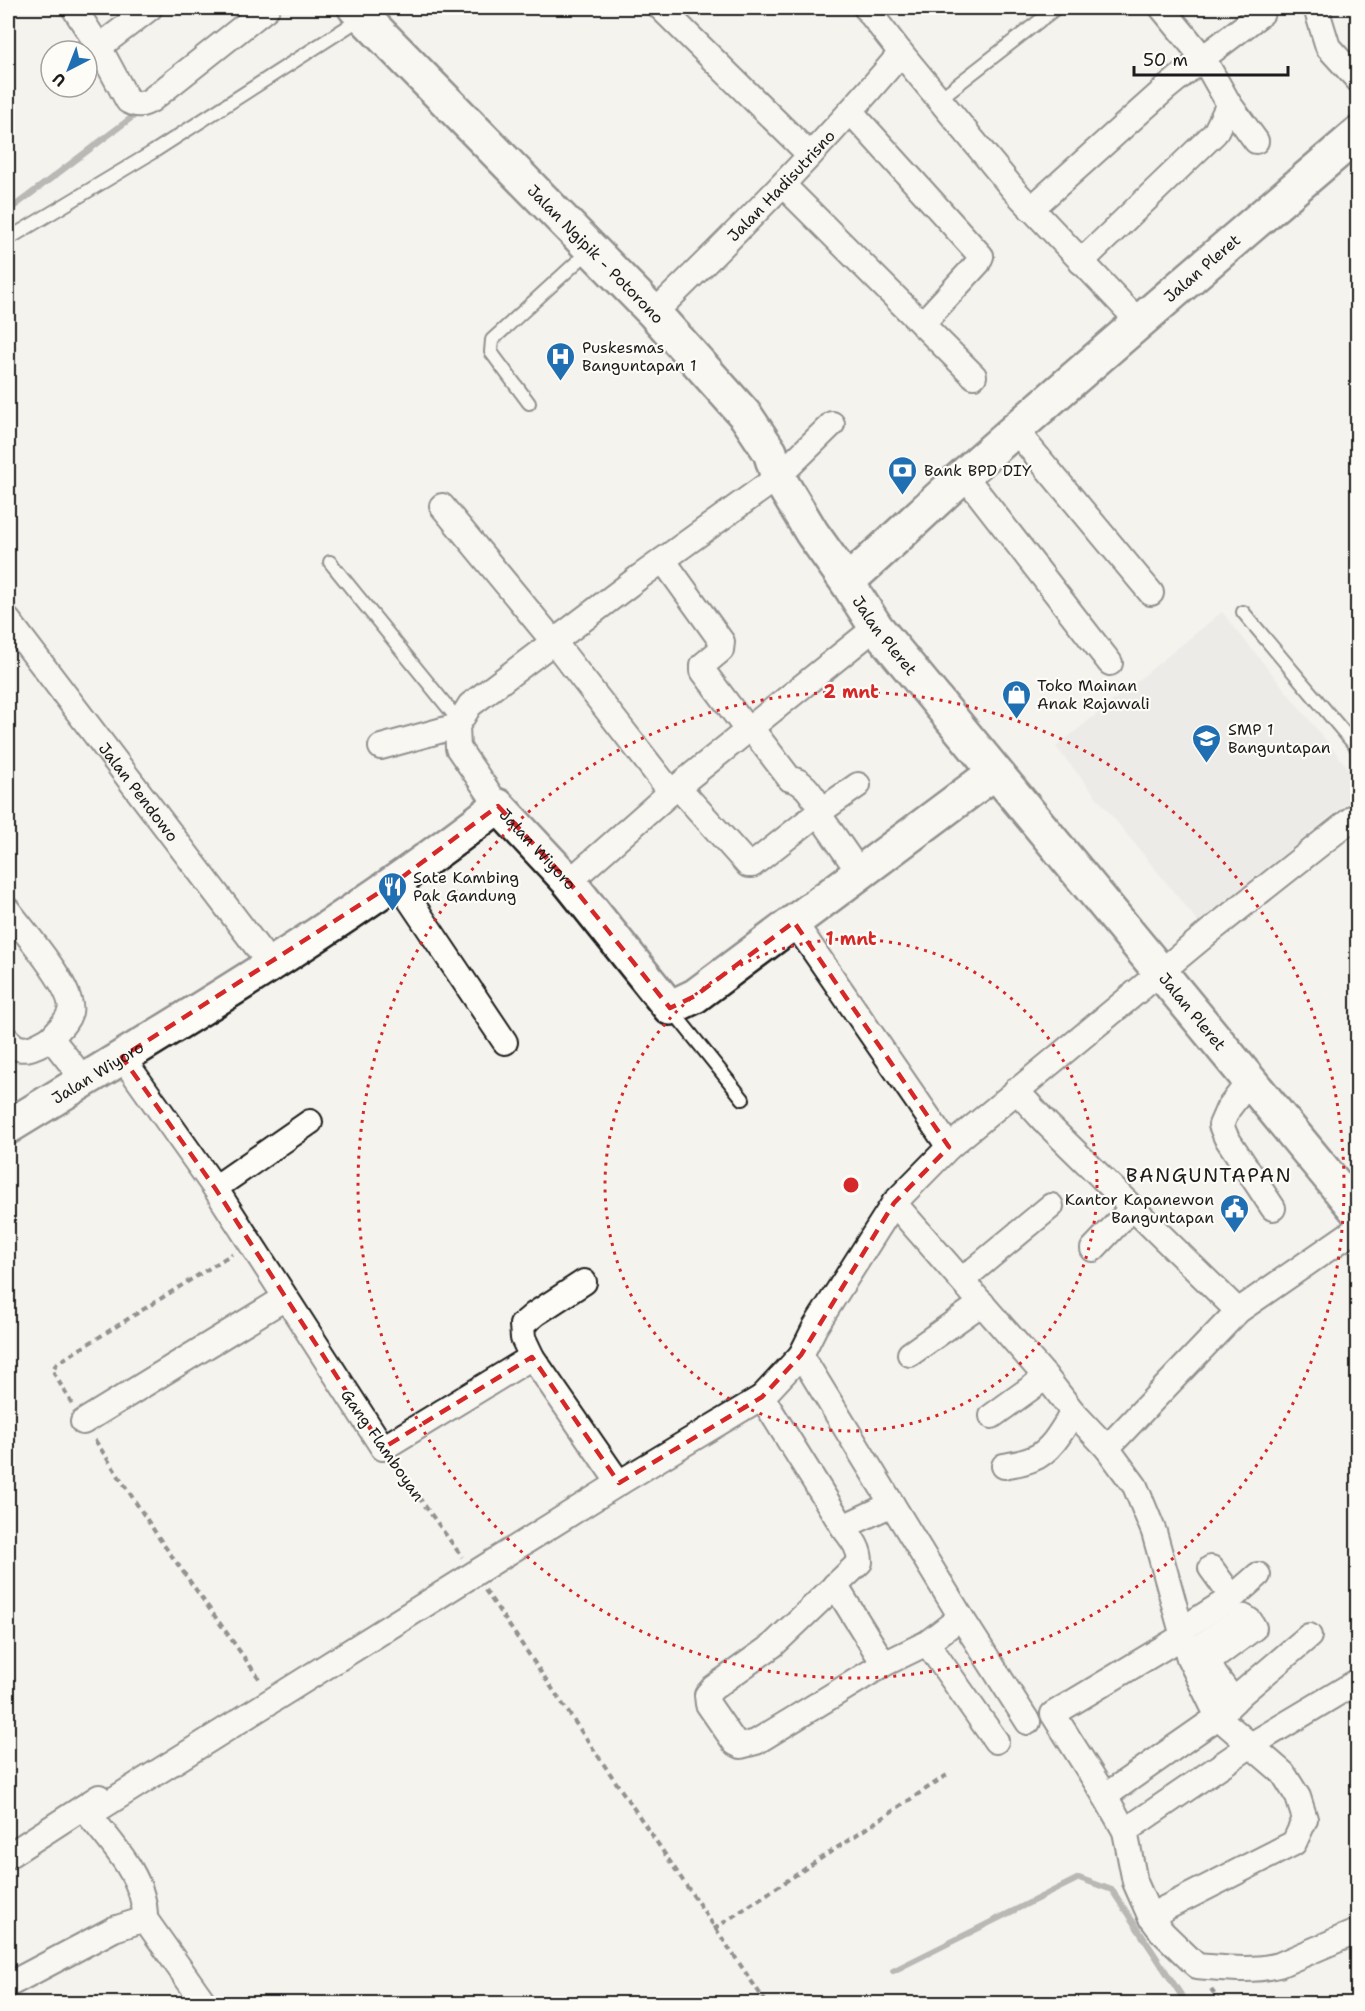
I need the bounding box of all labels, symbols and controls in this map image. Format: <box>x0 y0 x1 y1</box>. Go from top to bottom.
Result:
north arrow <box>39 39 99 99</box>
scale bar <box>1134 39 1288 77</box>
text: 50 m <box>1143 48 1188 72</box>
text: U <box>48 68 70 91</box>
street label: Jalan Hadisutrisno <box>723 125 840 246</box>
street label: Jalan Ngipik - Potorono <box>523 180 668 328</box>
street label: Jalan Pleret <box>1159 229 1245 307</box>
place label: Puskesmas Banguntapan 1 <box>582 337 697 376</box>
hospital icon: Puskesmas Banguntapan 1 <box>545 340 577 382</box>
bank icon: Bank BPD DIY <box>887 454 919 496</box>
place label: Bank BPD DIY <box>924 460 1032 481</box>
street label: Jalan Pleret <box>848 592 921 680</box>
place label: Toko Mainan Anak Rajawali <box>1037 675 1150 714</box>
shop icon: Toko Mainan Anak Rajawali <box>1000 678 1032 720</box>
text: 2 mnt <box>823 680 879 704</box>
place label: SMP 1 Banguntapan <box>1228 719 1331 758</box>
school or university icon: SMP 1 Banguntapan <box>1191 722 1223 764</box>
street label: Jalan Pendowo <box>94 738 183 846</box>
street label: Jalan Wiyoro <box>495 804 581 894</box>
place label: Sate Kambing Pak Gandung <box>413 867 519 906</box>
restaurant icon: Sate Kambing Pak Gandung <box>376 870 408 912</box>
text: 1 mnt <box>825 927 877 951</box>
street label: Jalan Pleret <box>1154 968 1230 1055</box>
street label: Jalan Wiyoro <box>48 1037 148 1109</box>
district label: BANGUNTAPAN <box>1126 1162 1292 1188</box>
centre of rings <box>841 1175 861 1195</box>
place label: Kantor Kapanewon Banguntapan <box>1065 1189 1214 1228</box>
public building icon: Kantor Kapanewon Banguntapan <box>1219 1192 1251 1234</box>
street label: Gang Flamboyan <box>336 1385 429 1506</box>

